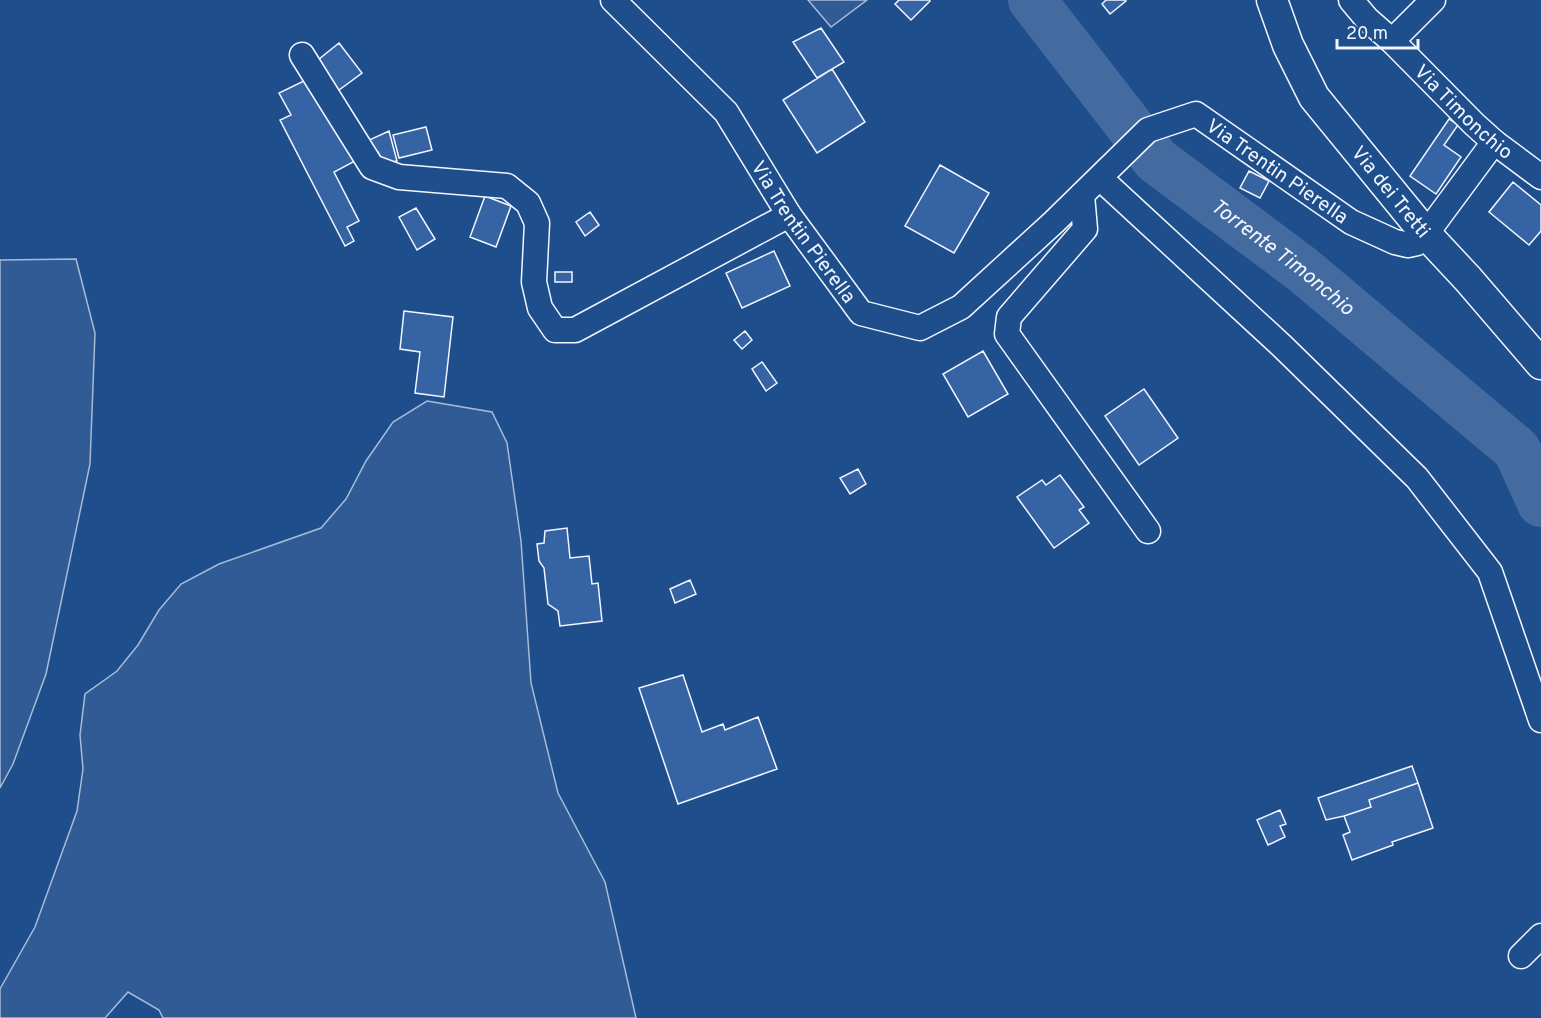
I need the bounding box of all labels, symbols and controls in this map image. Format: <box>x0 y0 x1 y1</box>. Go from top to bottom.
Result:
scale bar <box>1337 12 1418 50</box>
text: 20 m <box>1346 23 1388 46</box>
street label: Via Timonchio <box>1408 60 1517 166</box>
street label: Via Trentin Pierella <box>1200 114 1353 231</box>
street label: Via dei Tretti <box>1344 141 1435 244</box>
street label: Via Trentin Pierella <box>744 157 861 309</box>
water label: Torrente Timonchio <box>1205 194 1360 323</box>

